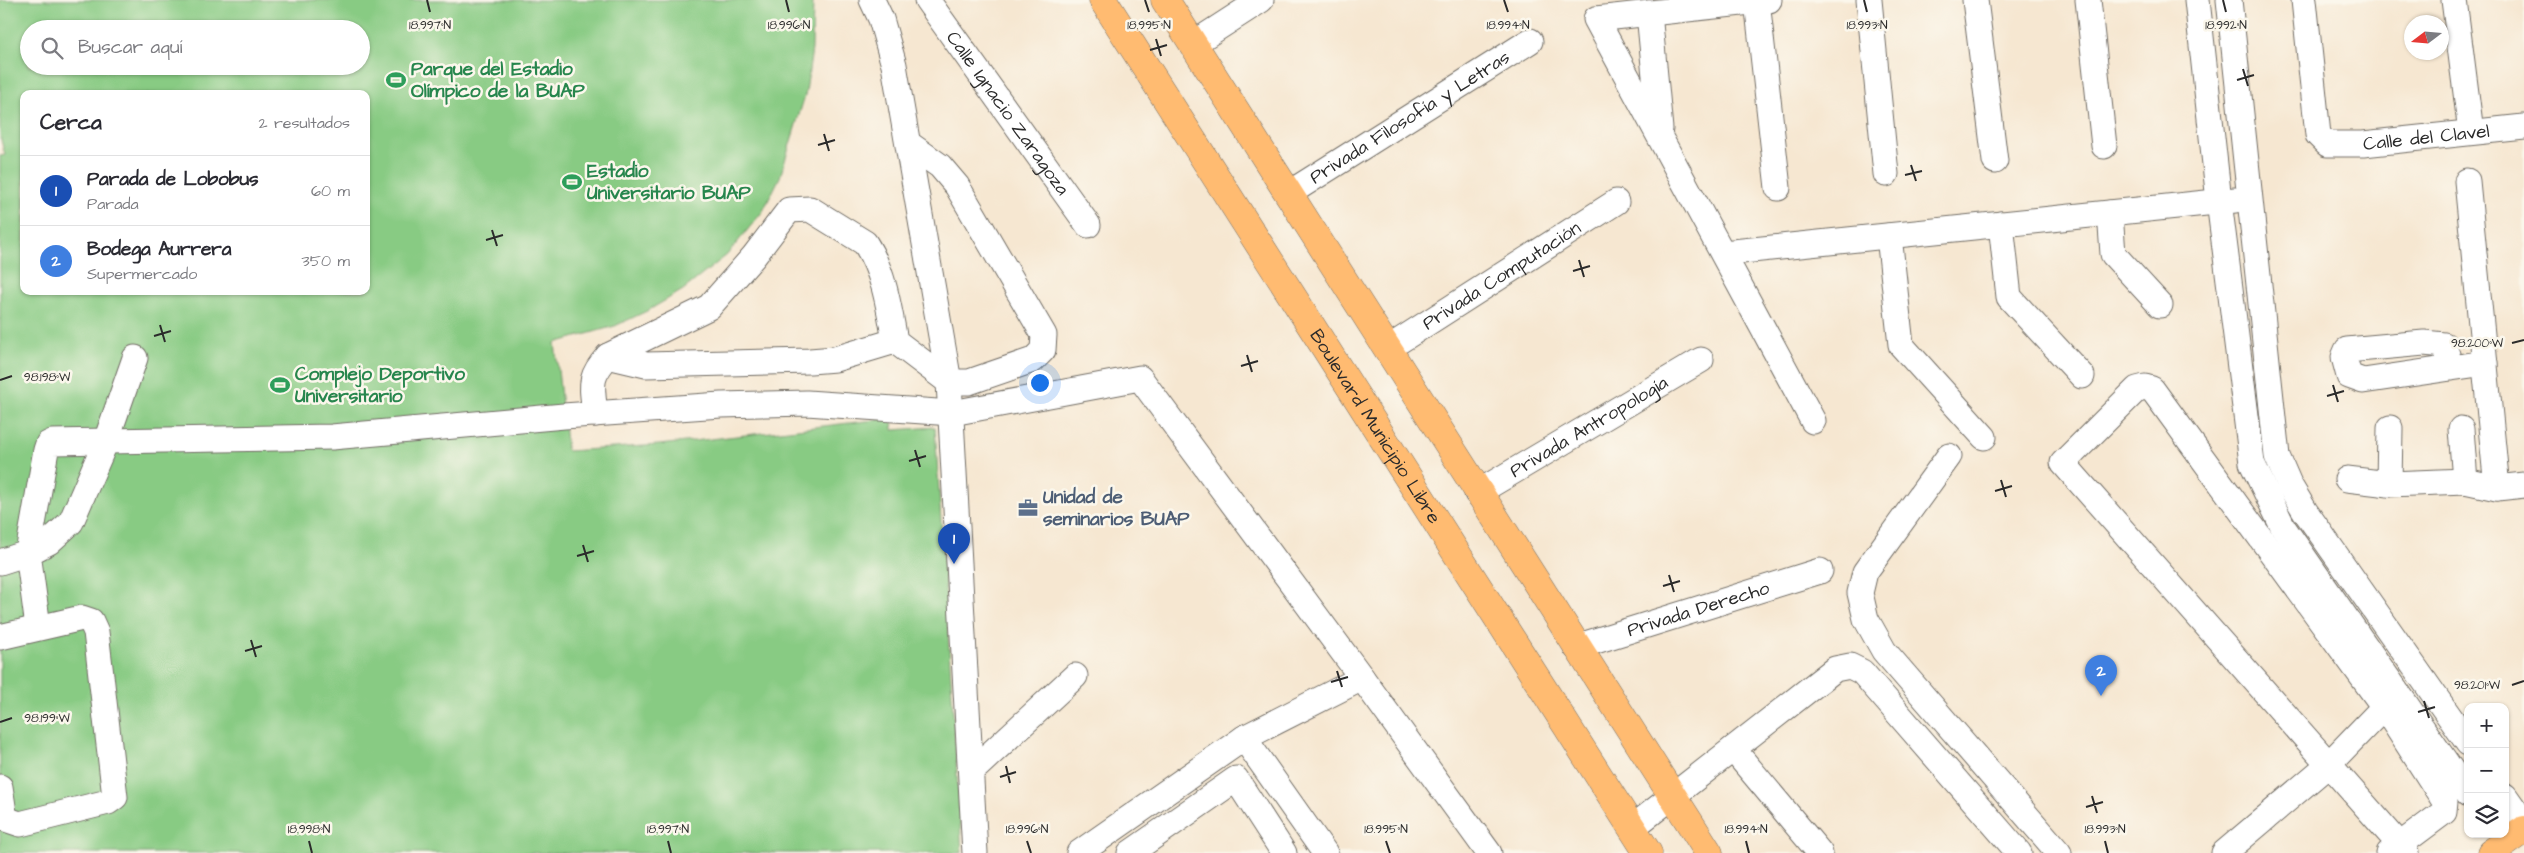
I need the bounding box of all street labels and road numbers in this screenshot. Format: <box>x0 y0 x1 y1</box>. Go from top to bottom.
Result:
street label: Calle Ignacio Zaragoza <box>940 25 1076 201</box>
street label: Privada Filosofía y Letras <box>1304 44 1515 191</box>
street label: Calle del Clavel <box>2362 117 2491 157</box>
street label: Privada Computación <box>1417 215 1586 337</box>
street label: Boulevard Municipio Libre <box>1303 324 1448 529</box>
street label: Privada Antropología <box>1505 369 1673 484</box>
street label: Privada Derecho <box>1624 574 1773 644</box>

